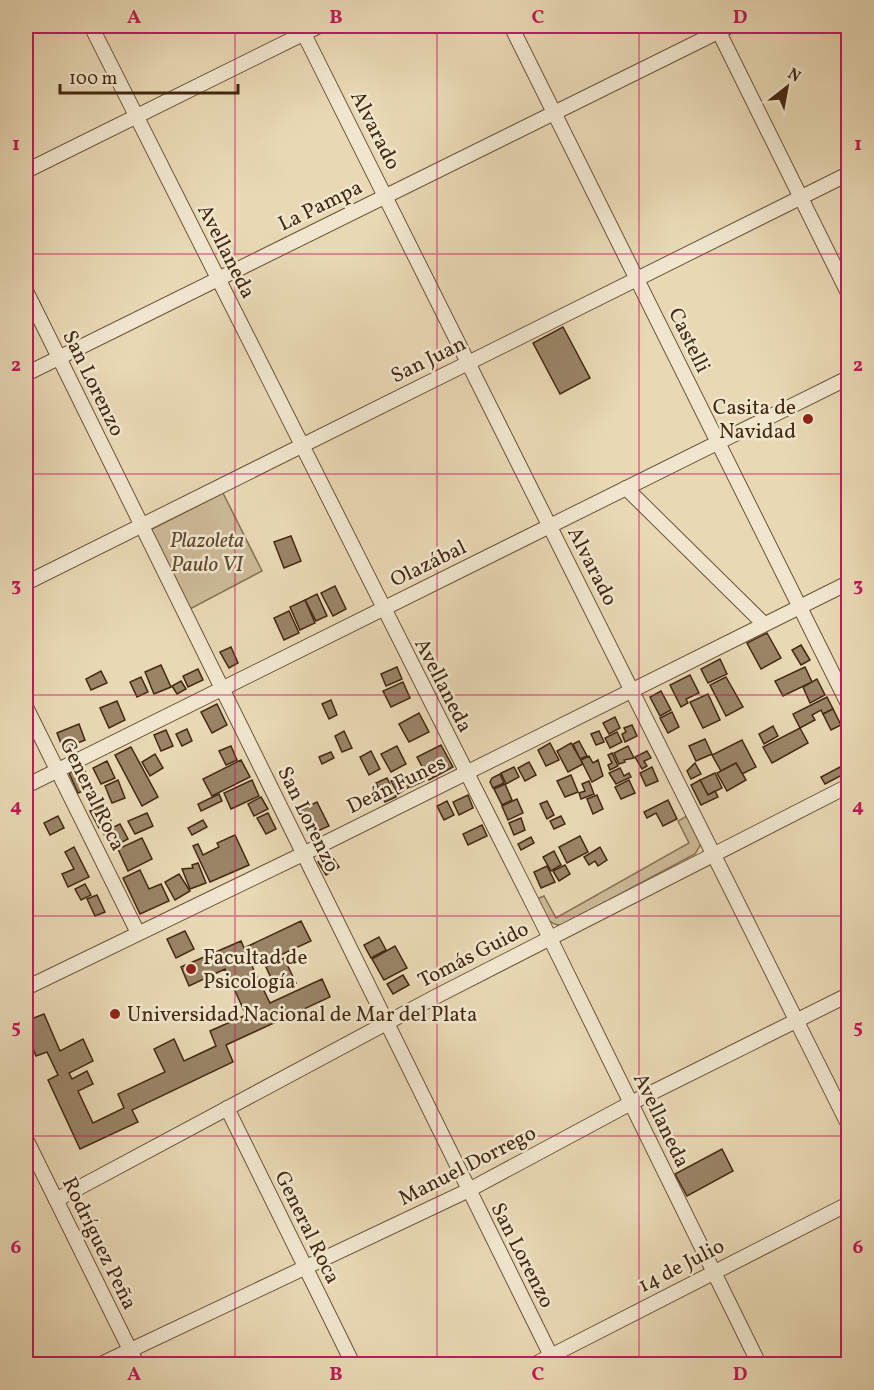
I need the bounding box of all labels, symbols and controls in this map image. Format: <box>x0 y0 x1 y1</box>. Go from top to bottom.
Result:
text: A <box>127 4 141 32</box>
text: B <box>329 4 343 32</box>
text: C <box>532 4 545 32</box>
text: D <box>733 4 747 32</box>
scale bar <box>60 57 238 95</box>
north arrow <box>757 57 817 117</box>
text: N <box>783 63 805 88</box>
text: 100 m <box>69 67 118 92</box>
street label: Alvarado <box>342 86 407 175</box>
text: 1 <box>12 131 20 159</box>
text: 1 <box>854 131 862 159</box>
street label: La Pampa <box>274 174 368 239</box>
street label: Avellaneda <box>190 200 262 304</box>
street label: Castelli <box>660 303 717 378</box>
street label: San Lorenzo <box>54 326 131 442</box>
street label: San Juan <box>386 330 471 391</box>
text: 2 <box>11 352 21 380</box>
text: 2 <box>853 352 863 380</box>
place label: Casita de Navidad <box>713 394 796 447</box>
marker: Casita de Navidad <box>801 412 815 426</box>
street label: Alvarado <box>559 522 624 611</box>
park label: Plazoleta Paulo VI <box>170 527 244 580</box>
street label: Olazábal <box>386 533 472 595</box>
text: 3 <box>11 572 21 600</box>
text: 3 <box>853 572 863 600</box>
street label: Avellaneda <box>407 634 479 738</box>
street label: General Roca <box>52 733 132 856</box>
street label: Deán Funes <box>342 749 451 822</box>
street label: San Lorenzo <box>269 762 346 878</box>
text: 4 <box>10 793 22 821</box>
text: 4 <box>852 793 864 821</box>
street label: Tomás Guido <box>413 915 534 996</box>
place label: Facultad de Psicología <box>203 944 307 997</box>
marker: Facultad de Psicología <box>184 962 198 976</box>
place label: Universidad Nacional de Mar del Plata <box>127 1001 477 1030</box>
marker: Universidad Nacional de Mar del Plata <box>108 1007 122 1021</box>
text: 5 <box>11 1014 21 1042</box>
text: 5 <box>853 1014 863 1042</box>
street label: Avellaneda <box>625 1068 696 1173</box>
street label: Manuel Dorrego <box>394 1119 541 1213</box>
street label: General Roca <box>267 1166 347 1289</box>
street label: Rodríguez Peña <box>54 1173 143 1315</box>
street label: San Lorenzo <box>483 1198 561 1313</box>
street label: 14 de Julio <box>633 1232 730 1300</box>
text: 6 <box>11 1234 22 1262</box>
text: 6 <box>853 1234 864 1262</box>
text: A <box>127 1361 141 1389</box>
text: B <box>329 1361 343 1389</box>
text: C <box>532 1361 545 1389</box>
text: D <box>733 1361 747 1389</box>

